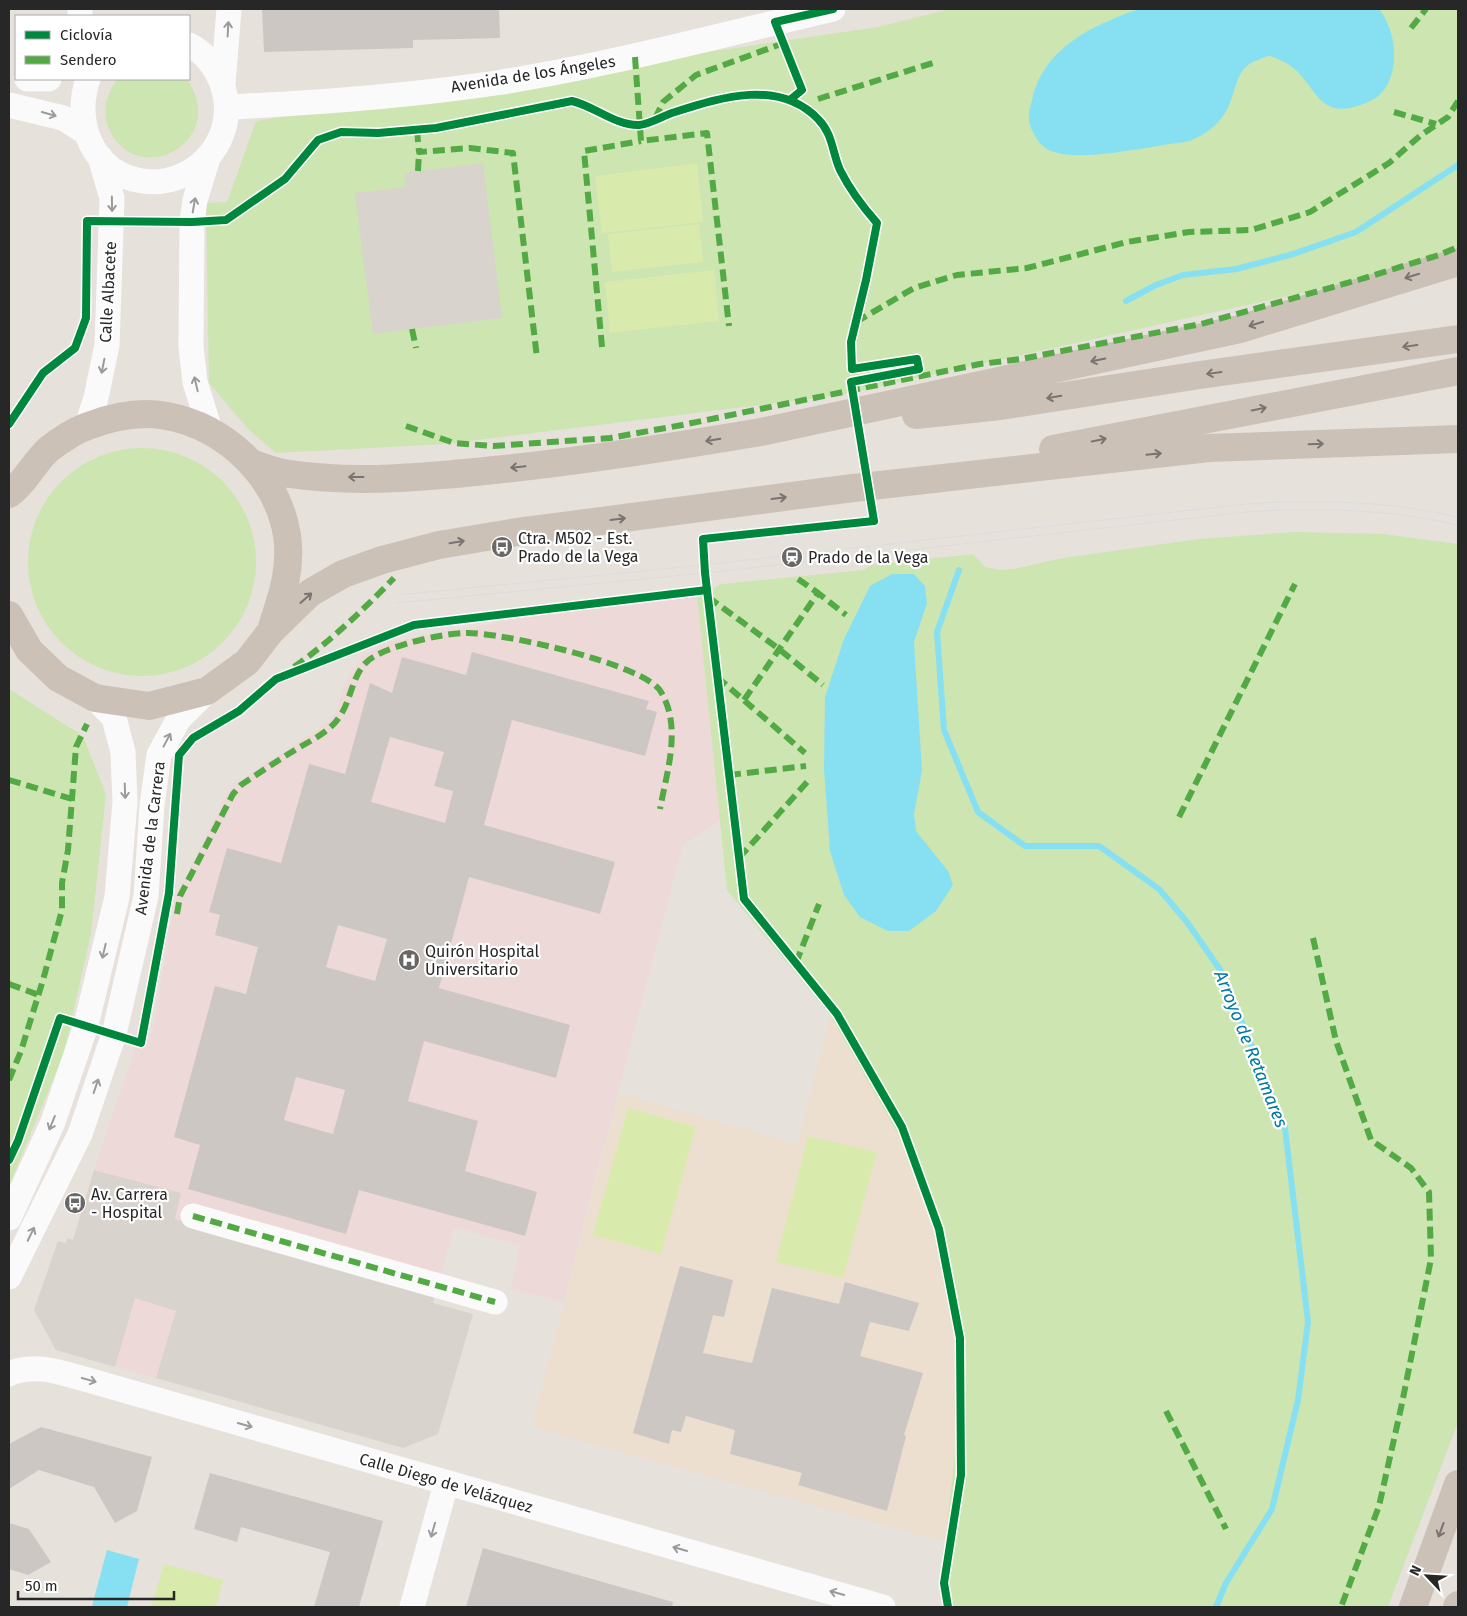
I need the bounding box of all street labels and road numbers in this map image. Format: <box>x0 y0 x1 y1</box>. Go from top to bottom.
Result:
street label: Avenida de los Ángeles <box>449 51 617 96</box>
street label: Calle Albacete <box>96 241 120 343</box>
street label: Avenida de la Carrera <box>131 760 169 916</box>
street label: Calle Diego de Velázquez <box>357 1449 535 1517</box>

